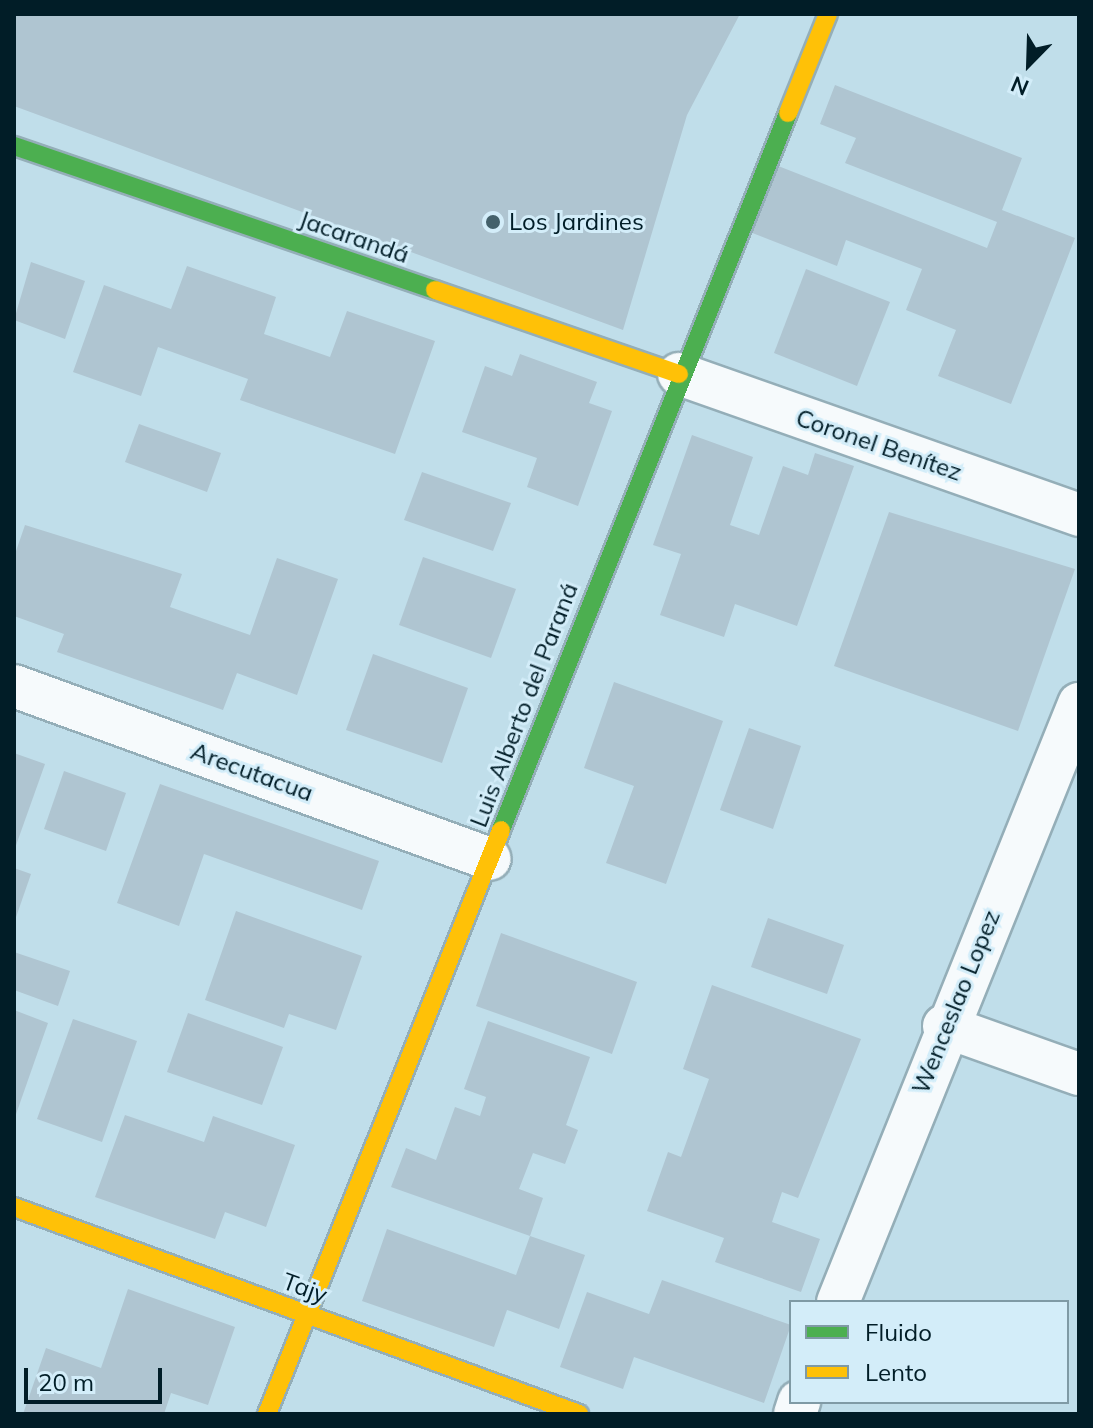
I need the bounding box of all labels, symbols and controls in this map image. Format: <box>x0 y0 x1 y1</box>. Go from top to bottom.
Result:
north arrow <box>989 24 1069 104</box>
text: N <box>1007 70 1033 102</box>
street label: Jacarandá <box>295 205 413 269</box>
place label: Los Jardines <box>509 208 644 236</box>
marker: Los Jardines <box>484 213 502 231</box>
street label: Coronel Benítez <box>792 403 966 487</box>
street label: Luis Alberto del Paraná <box>464 579 584 831</box>
street label: Arecutacua <box>187 737 317 807</box>
street label: Wenceslao Lopez <box>906 906 1006 1098</box>
street label: Tajy <box>279 1267 331 1309</box>
legend <box>789 1300 1069 1404</box>
text: Fluido <box>865 1317 932 1347</box>
scale bar <box>28 1352 166 1402</box>
text: Lento <box>865 1357 927 1387</box>
text: 20 m <box>38 1367 94 1397</box>

